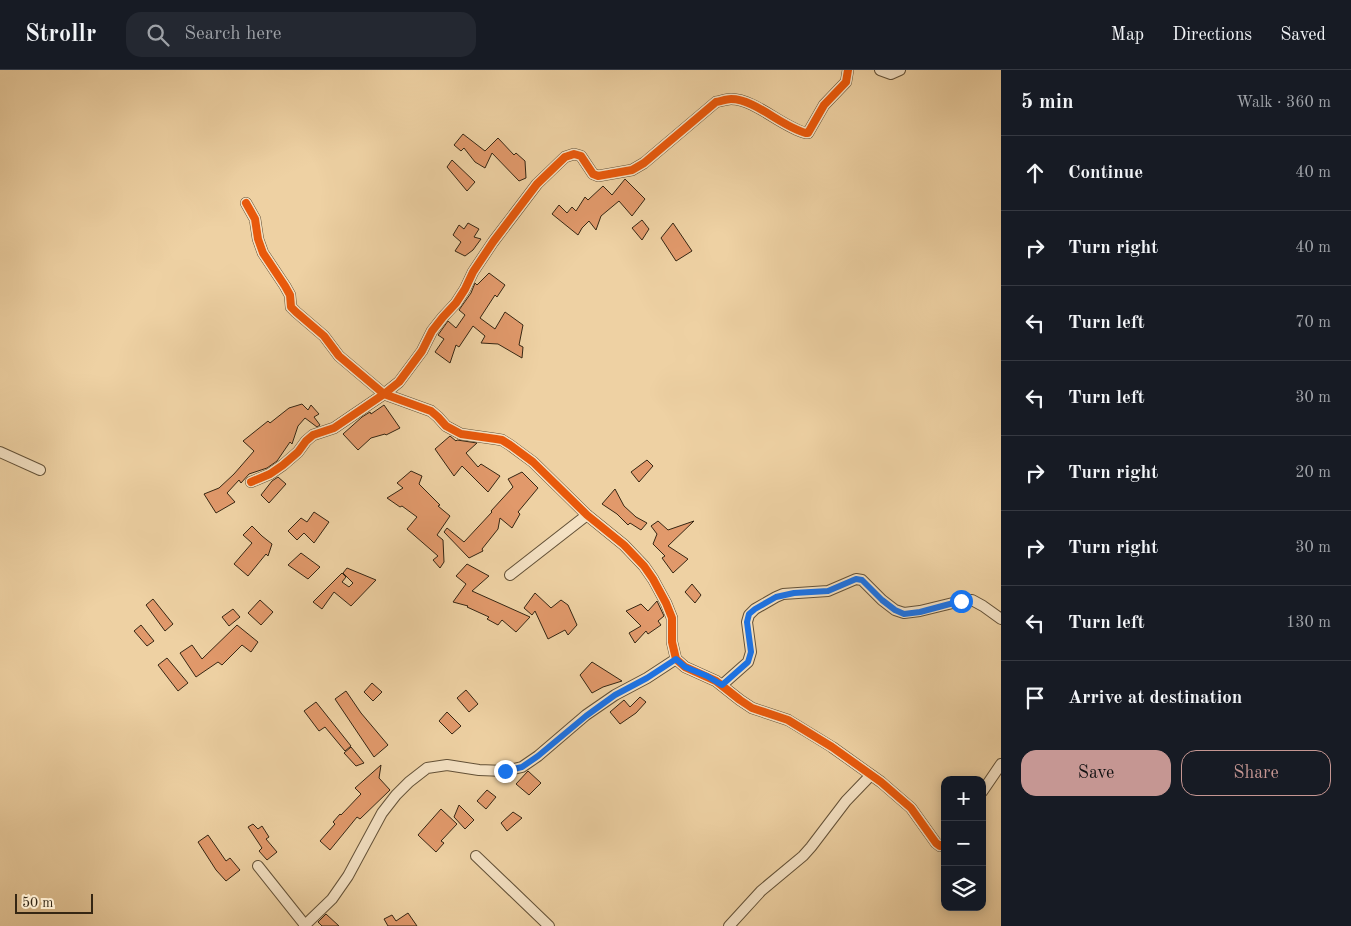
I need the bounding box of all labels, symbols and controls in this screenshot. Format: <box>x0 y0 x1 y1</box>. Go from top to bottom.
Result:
search box <box>126 12 476 57</box>
icon: search <box>144 21 172 49</box>
text: Strollr <box>25 23 96 47</box>
text: Search here <box>184 25 282 44</box>
text: Map <box>1111 26 1144 44</box>
text: Directions <box>1172 26 1252 44</box>
text: Saved <box>1280 26 1326 44</box>
text: 5 min <box>1021 92 1074 113</box>
text: Walk · 360 m <box>1236 95 1331 111</box>
icon: ahead <box>1021 159 1049 187</box>
text: Continue <box>1068 164 1143 183</box>
text: 40 m <box>1295 165 1331 181</box>
icon: right <box>1021 234 1049 262</box>
text: Turn right <box>1068 239 1158 258</box>
text: 40 m <box>1295 240 1331 256</box>
icon: left <box>1021 309 1049 337</box>
text: Turn left <box>1068 314 1145 333</box>
text: 70 m <box>1295 315 1331 331</box>
icon: left <box>1021 384 1049 412</box>
text: Turn left <box>1068 389 1145 408</box>
text: 30 m <box>1295 390 1331 406</box>
icon: right <box>1021 459 1049 487</box>
text: Turn right <box>1068 464 1158 483</box>
text: 20 m <box>1295 465 1331 481</box>
icon: right <box>1021 534 1049 562</box>
text: Turn right <box>1068 539 1158 558</box>
text: 30 m <box>1295 540 1331 556</box>
route start <box>950 590 973 613</box>
icon: left <box>1021 609 1049 637</box>
text: Turn left <box>1068 614 1145 633</box>
text: 130 m <box>1286 615 1331 631</box>
icon: arrive <box>1021 684 1049 712</box>
text: Arrive at destination <box>1068 689 1242 708</box>
button: Save <box>1021 750 1171 796</box>
button: Share <box>1181 750 1331 796</box>
route end <box>494 760 517 783</box>
map controls <box>941 776 986 911</box>
button: + <box>941 776 986 821</box>
button: − <box>941 821 986 866</box>
button: layers <box>941 866 986 911</box>
scale bar <box>15 891 92 914</box>
text: 50 m <box>22 896 53 910</box>

